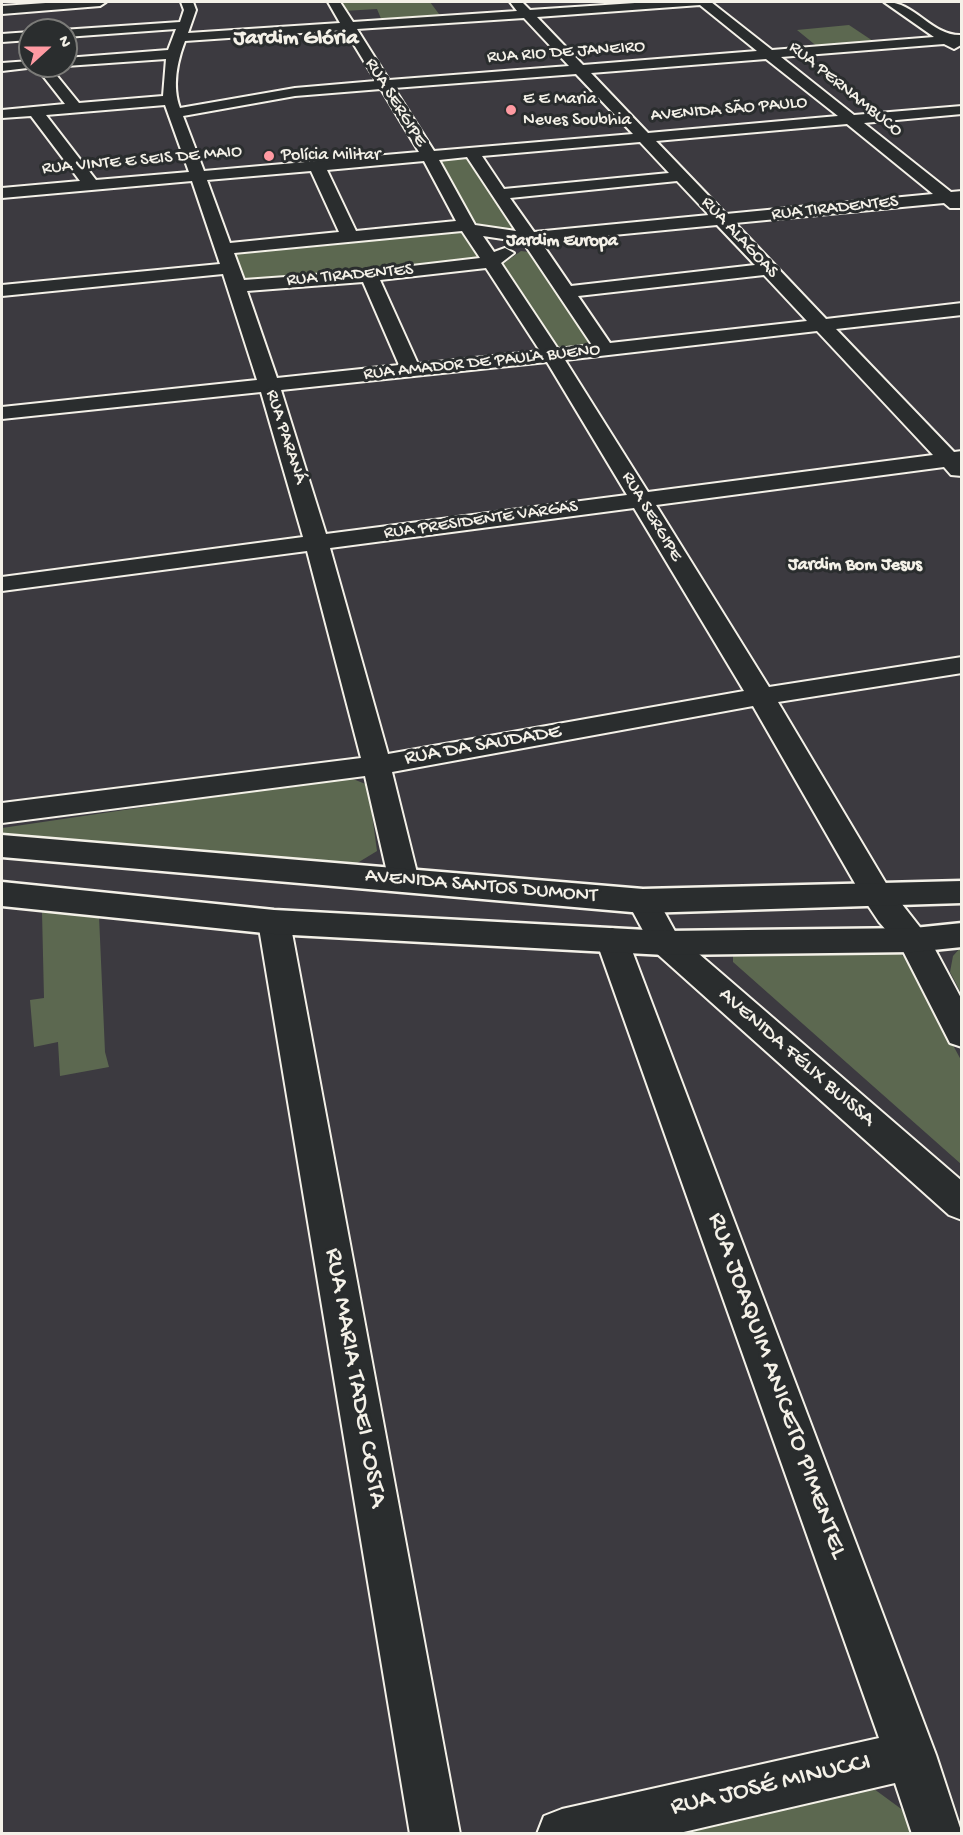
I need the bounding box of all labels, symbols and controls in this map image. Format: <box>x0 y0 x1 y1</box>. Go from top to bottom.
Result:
north arrow <box>18 18 78 78</box>
district label: Jardim Glória <box>233 27 359 53</box>
text: N <box>53 34 74 50</box>
street label: RUA RIO DE JANEIRO <box>486 37 646 69</box>
street label: RUA PERNAMBUCO <box>784 37 906 143</box>
street label: RUA SERGIPE <box>359 55 431 151</box>
place label: E E Maria Neves Soubhia <box>523 89 631 132</box>
street label: AVENIDA SÃO PAULO <box>650 92 808 128</box>
marker: E E Maria Neves Soubhia <box>504 103 518 117</box>
street label: RUA VINTE E SEIS DE MAIO <box>41 141 243 181</box>
place label: Polícia Militar <box>281 145 380 167</box>
marker: Polícia Militar <box>262 149 276 163</box>
street label: RUA TIRADENTES <box>771 192 899 226</box>
street label: RUA ALAGOAS <box>696 193 782 283</box>
district label: Jardim Europa <box>506 231 618 253</box>
street label: RUA TIRADENTES <box>286 260 414 292</box>
street label: RUA AMADOR DE PAULA BUENO <box>363 340 601 386</box>
street label: RUA PARANÁ <box>260 387 310 487</box>
street label: RUA SERGIPE <box>616 468 686 566</box>
street label: RUA PRESIDENTE VARGAS <box>383 497 579 545</box>
district label: Jardim Bom Jesus <box>788 555 922 577</box>
street label: RUA DA SAUDADE <box>403 720 563 772</box>
street label: AVENIDA SANTOS DUMONT <box>364 864 598 910</box>
street label: AVENIDA FÉLIX BUISSA <box>712 983 880 1133</box>
street label: RUA JOAQUIM ANICETO PIMENTEL <box>699 1209 853 1563</box>
street label: RUA MARIA TADEI COSTA <box>316 1246 392 1510</box>
street label: RUA JOSÉ MINUCCI <box>668 1748 874 1824</box>

